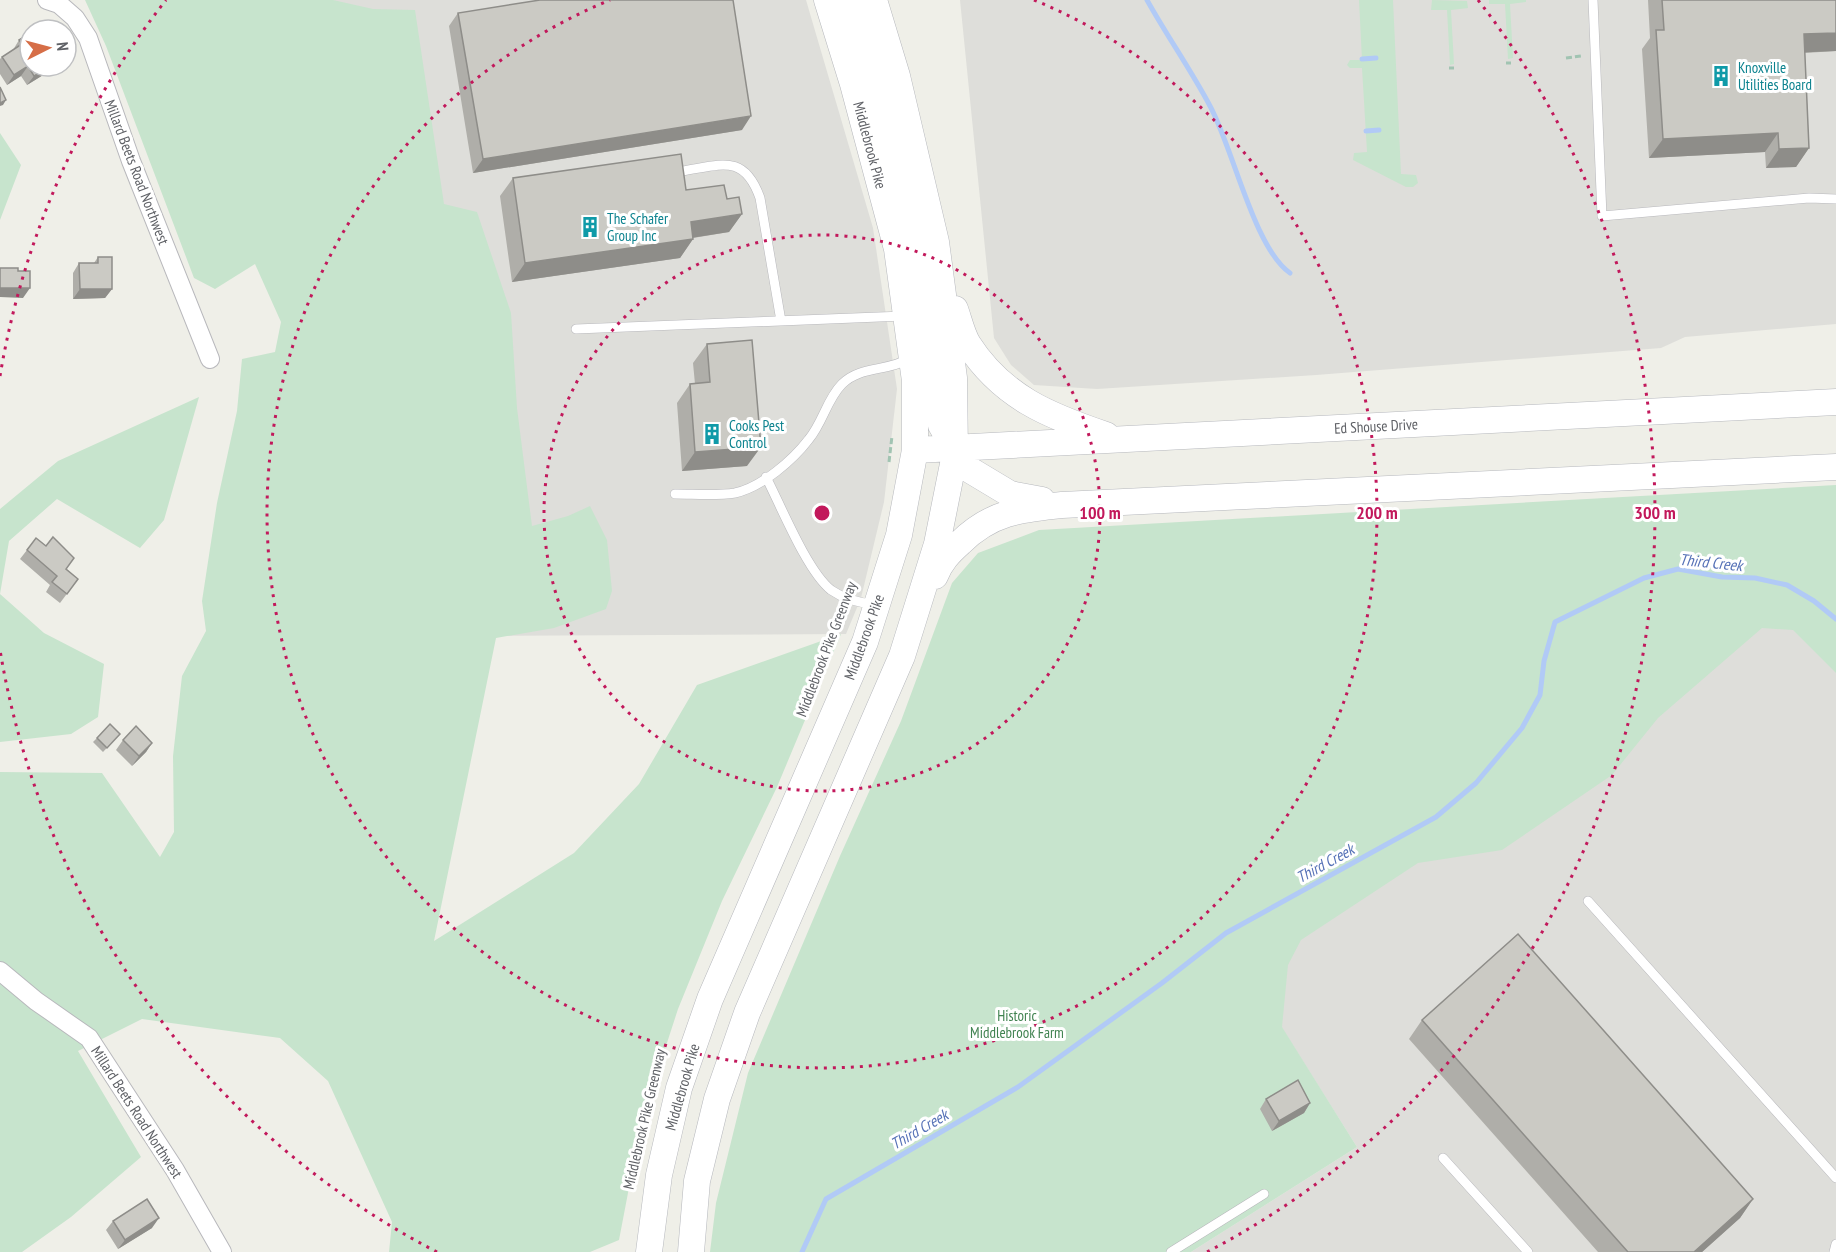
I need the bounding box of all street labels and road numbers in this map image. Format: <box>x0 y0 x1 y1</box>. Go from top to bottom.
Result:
street label: Millard Beets Road Northwest <box>101 97 173 247</box>
street label: Middlebrook Pike <box>849 99 891 191</box>
street label: Ed Shouse Drive <box>1334 414 1418 438</box>
street label: Middlebrook Pike Greenway <box>791 578 861 719</box>
street label: Middlebrook Pike <box>840 592 888 682</box>
street label: Middlebrook Pike <box>661 1041 703 1133</box>
street label: Millard Beets Road Northwest <box>87 1042 187 1182</box>
street label: Middlebrook Pike Greenway <box>619 1047 669 1191</box>

